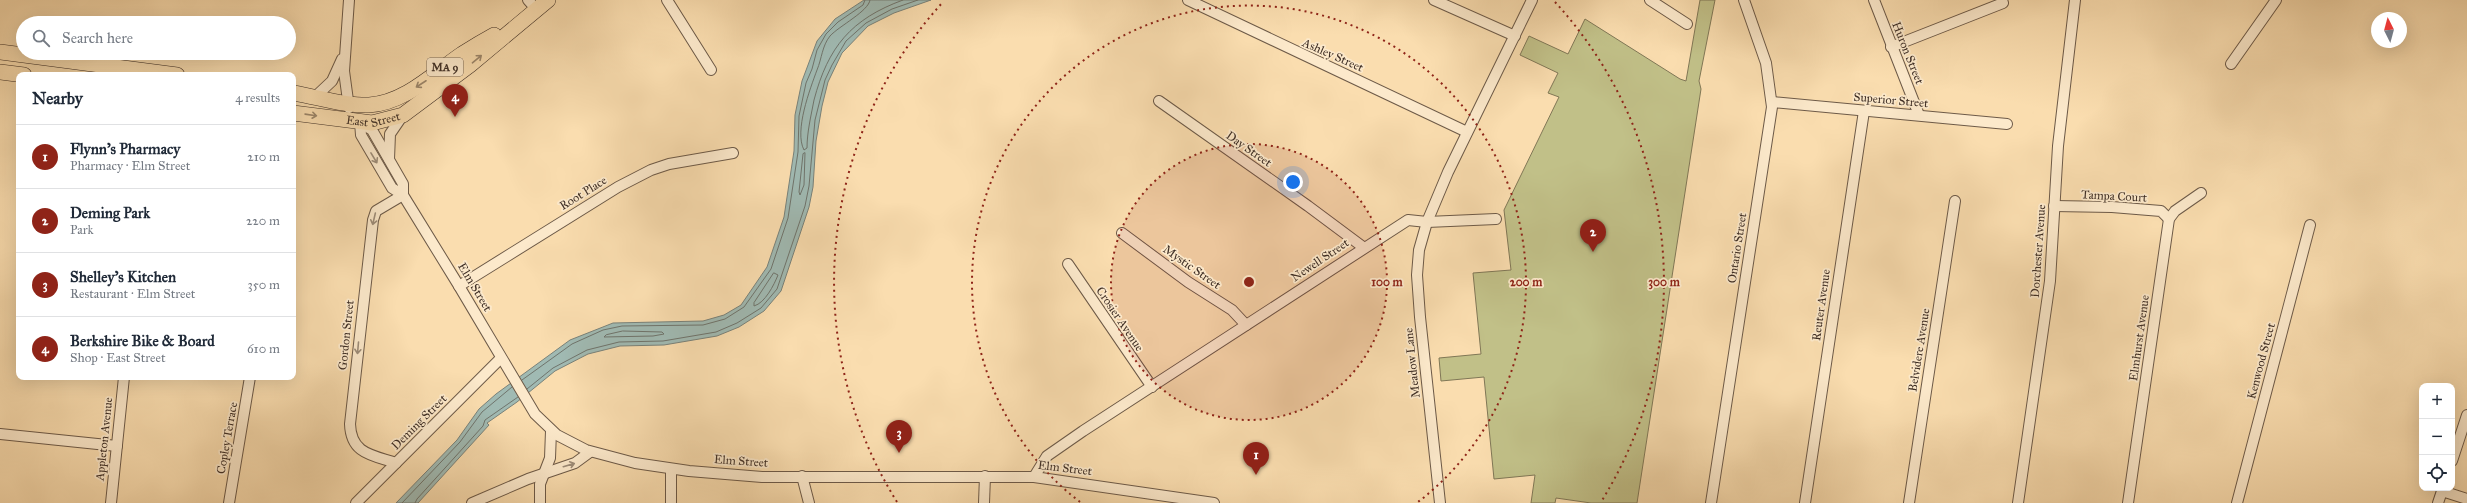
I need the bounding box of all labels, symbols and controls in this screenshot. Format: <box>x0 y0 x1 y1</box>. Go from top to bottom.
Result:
north arrow <box>2371 12 2407 48</box>
search box <box>16 16 296 60</box>
street label: Huron Street <box>1889 20 1927 87</box>
icon: search <box>30 27 52 49</box>
text: Search here <box>62 29 133 47</box>
street label: Ashley Street <box>1299 35 1366 75</box>
one-way arrow <box>471 55 482 64</box>
road number: MA 9 <box>427 58 463 76</box>
one-way arrow <box>416 80 427 88</box>
pin: 4 <box>442 84 468 117</box>
text: Nearby <box>32 88 83 109</box>
text: 4 results <box>235 90 280 106</box>
street label: Superior Street <box>1853 90 1930 110</box>
street label: East Street <box>345 109 402 130</box>
one-way arrow <box>304 111 317 119</box>
street label: Day Street <box>1224 128 1275 170</box>
text: Flynn's Pharmacy <box>70 140 180 158</box>
text: 1 <box>42 149 48 165</box>
text: 210 m <box>247 149 280 165</box>
one-way arrow <box>371 152 379 164</box>
text: Pharmacy · Elm Street <box>70 158 190 174</box>
your location <box>1283 172 1303 192</box>
street label: Root Place <box>557 173 609 213</box>
street label: Tampa Court <box>2081 187 2148 205</box>
text: Deming Park <box>70 204 150 222</box>
street label: Dorchester Avenue <box>2028 204 2048 298</box>
street label: Ontario Street <box>1725 211 1750 284</box>
one-way arrow <box>370 212 378 225</box>
text: 2 <box>42 213 48 229</box>
text: 220 m <box>246 213 280 229</box>
pin: 2 <box>1580 219 1606 252</box>
text: Park <box>70 222 94 238</box>
street label: Newell Street <box>1288 235 1352 284</box>
street label: Mystic Street <box>1161 242 1224 292</box>
street label: Elm Street <box>455 260 495 315</box>
text: Shelley's Kitchen <box>70 268 176 286</box>
street label: Reuter Avenue <box>1809 268 1833 342</box>
centre of rings <box>1242 275 1256 289</box>
text: 100 m <box>1371 275 1404 289</box>
text: 200 m <box>1510 275 1543 289</box>
text: 300 m <box>1648 275 1681 290</box>
text: 3 <box>42 277 48 293</box>
text: 350 m <box>247 277 280 293</box>
street label: Crosier Avenue <box>1093 284 1147 354</box>
text: Restaurant · Elm Street <box>70 286 195 302</box>
street label: Elmhurst Avenue <box>2126 294 2152 382</box>
street label: Gordon Street <box>335 299 357 371</box>
street label: Belvidere Avenue <box>1906 307 1932 393</box>
street label: Kenwood Street <box>2244 321 2278 401</box>
street label: Meadow Lane <box>1401 327 1423 399</box>
text: Berkshire Bike & Board <box>70 332 215 350</box>
text: 4 <box>41 341 49 357</box>
text: 610 m <box>247 341 280 357</box>
one-way arrow <box>354 341 362 354</box>
text: Shop · East Street <box>70 350 166 366</box>
map controls <box>2419 383 2455 491</box>
button: + <box>2419 383 2455 419</box>
street label: Deming Street <box>388 391 451 453</box>
street label: Appleton Avenue <box>93 397 115 482</box>
street label: Copley Terrace <box>214 401 240 475</box>
button: − <box>2419 419 2455 455</box>
pin: 3 <box>886 420 912 453</box>
pin: 1 <box>1243 442 1269 475</box>
street label: Elm Street <box>713 452 769 470</box>
button: locate <box>2419 455 2455 491</box>
street label: Elm Street <box>1037 458 1094 478</box>
one-way arrow <box>562 461 575 468</box>

